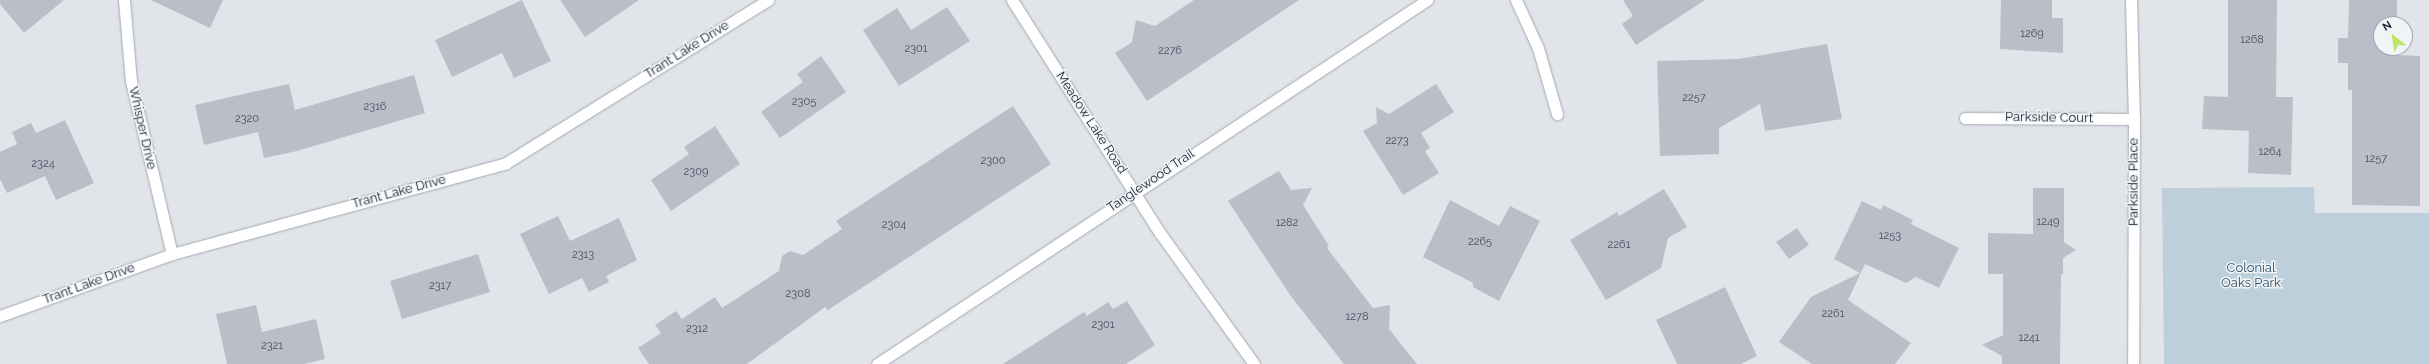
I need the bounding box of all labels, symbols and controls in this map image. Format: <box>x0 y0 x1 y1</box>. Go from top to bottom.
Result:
north arrow <box>2373 16 2413 56</box>
street label: Trant Lake Drive <box>642 18 732 82</box>
text: N <box>2380 18 2394 34</box>
house number: 1269 <box>2020 27 2044 41</box>
house number: 1268 <box>2240 33 2264 47</box>
house number: 2301 <box>904 42 928 56</box>
house number: 2276 <box>1158 44 1182 58</box>
street label: Meadow Lake Road <box>1052 69 1130 177</box>
street label: Whisper Drive <box>125 85 159 171</box>
house number: 2257 <box>1682 91 1706 105</box>
house number: 2305 <box>792 95 816 109</box>
house number: 2316 <box>364 100 386 114</box>
street label: Parkside Court <box>2005 109 2093 127</box>
house number: 2320 <box>235 112 259 126</box>
house number: 2273 <box>1385 134 1409 148</box>
street label: Parkside Place <box>2126 138 2142 226</box>
house number: 1264 <box>2258 145 2282 159</box>
street label: Tanglewood Trail <box>1104 146 1198 216</box>
house number: 1257 <box>2365 152 2387 166</box>
house number: 2300 <box>980 154 1006 168</box>
house number: 2324 <box>31 157 55 171</box>
house number: 2309 <box>684 165 708 179</box>
street label: Trant Lake Drive <box>350 172 448 212</box>
house number: 1249 <box>2037 215 2059 229</box>
house number: 1282 <box>1276 216 1298 230</box>
house number: 2304 <box>882 218 906 232</box>
house number: 1253 <box>1879 229 1901 243</box>
house number: 2265 <box>1468 235 1492 249</box>
house number: 2261 <box>1608 238 1630 252</box>
house number: 2313 <box>572 248 594 262</box>
street label: Trant Lake Drive <box>41 260 137 308</box>
park label: Colonial Oaks Park <box>2221 261 2281 292</box>
house number: 2317 <box>429 279 451 293</box>
house number: 2308 <box>786 287 810 301</box>
house number: 2261 <box>1822 307 1844 321</box>
house number: 1278 <box>1346 310 1368 324</box>
house number: 2301 <box>1091 318 1115 332</box>
house number: 2312 <box>686 322 708 336</box>
house number: 1241 <box>2018 331 2040 345</box>
house number: 2321 <box>261 339 283 353</box>

